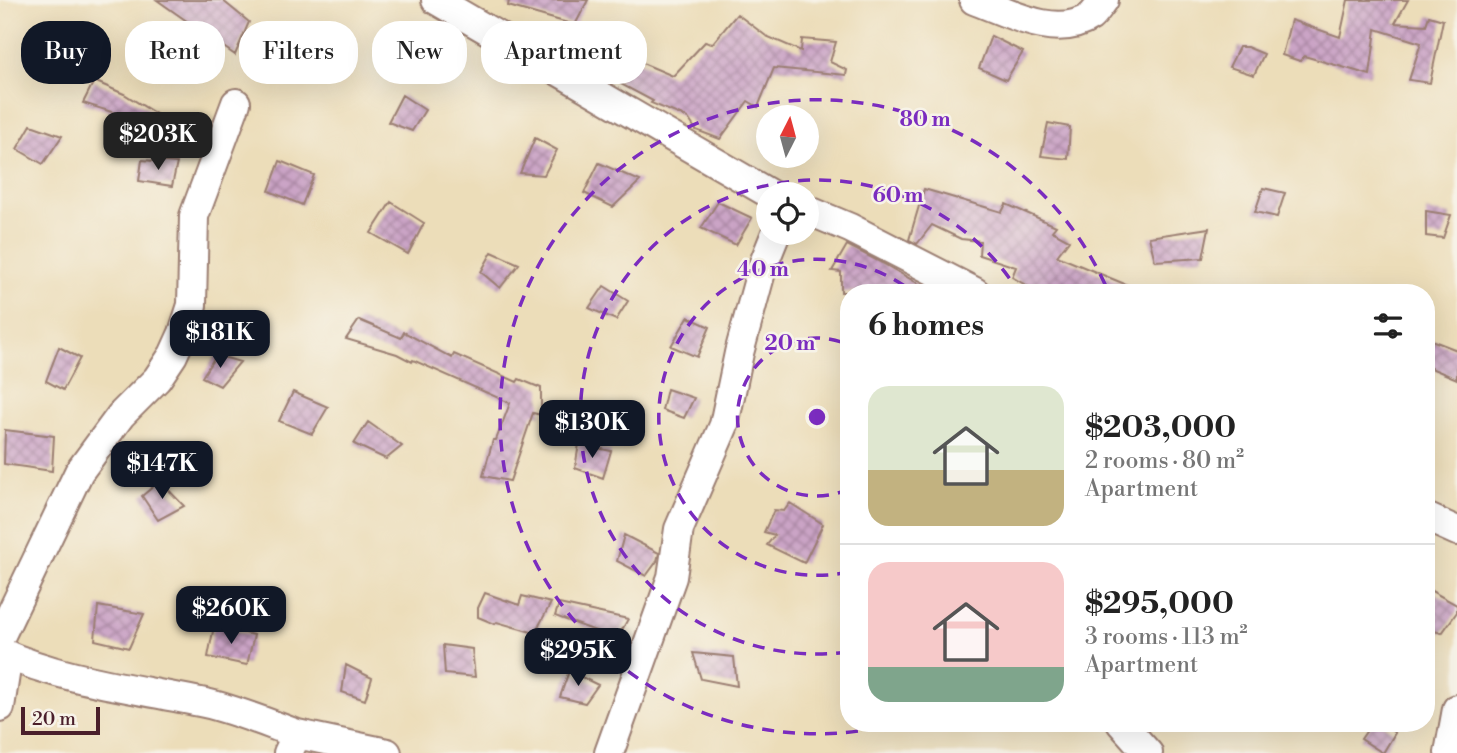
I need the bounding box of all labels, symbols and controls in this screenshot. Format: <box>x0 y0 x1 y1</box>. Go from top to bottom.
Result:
chip: Buy <box>21 21 111 84</box>
chip: Rent <box>125 21 225 84</box>
chip: Filters <box>239 21 358 84</box>
chip: New <box>372 21 467 84</box>
chip: Apartment <box>481 21 647 84</box>
north arrow <box>756 105 819 168</box>
map controls <box>756 105 819 245</box>
text: 80 m <box>899 107 951 133</box>
pin: $203K <box>109 113 207 172</box>
text: $203K <box>119 121 197 149</box>
button: locate <box>756 182 819 245</box>
text: 60 m <box>873 183 923 209</box>
text: 40 m <box>737 257 789 283</box>
text: 6 homes <box>868 307 984 345</box>
icon: filters <box>1369 307 1407 345</box>
pin: $181K <box>171 310 269 370</box>
text: $181K <box>186 319 254 347</box>
text: 20 m <box>765 331 815 357</box>
pin: $130K <box>543 400 641 460</box>
centre of rings <box>805 405 829 429</box>
text: $130K <box>555 409 629 437</box>
text: $203,000 <box>1085 409 1236 447</box>
icon: home <box>924 414 1008 498</box>
pin: $147K <box>113 442 211 501</box>
text: 2 rooms · 80 m² <box>1085 447 1244 475</box>
text: $147K <box>127 450 197 478</box>
text: Apartment <box>1085 475 1198 503</box>
text: $295,000 <box>1085 585 1234 623</box>
pin: $260K <box>182 586 280 646</box>
icon: home <box>924 590 1008 674</box>
text: $260K <box>192 595 270 623</box>
text: 3 rooms · 113 m² <box>1085 623 1248 651</box>
pin: $295K <box>529 628 627 688</box>
text: $295K <box>540 637 616 665</box>
text: Apartment <box>1085 651 1198 679</box>
scale bar <box>21 704 100 736</box>
text: 20 m <box>32 707 76 731</box>

